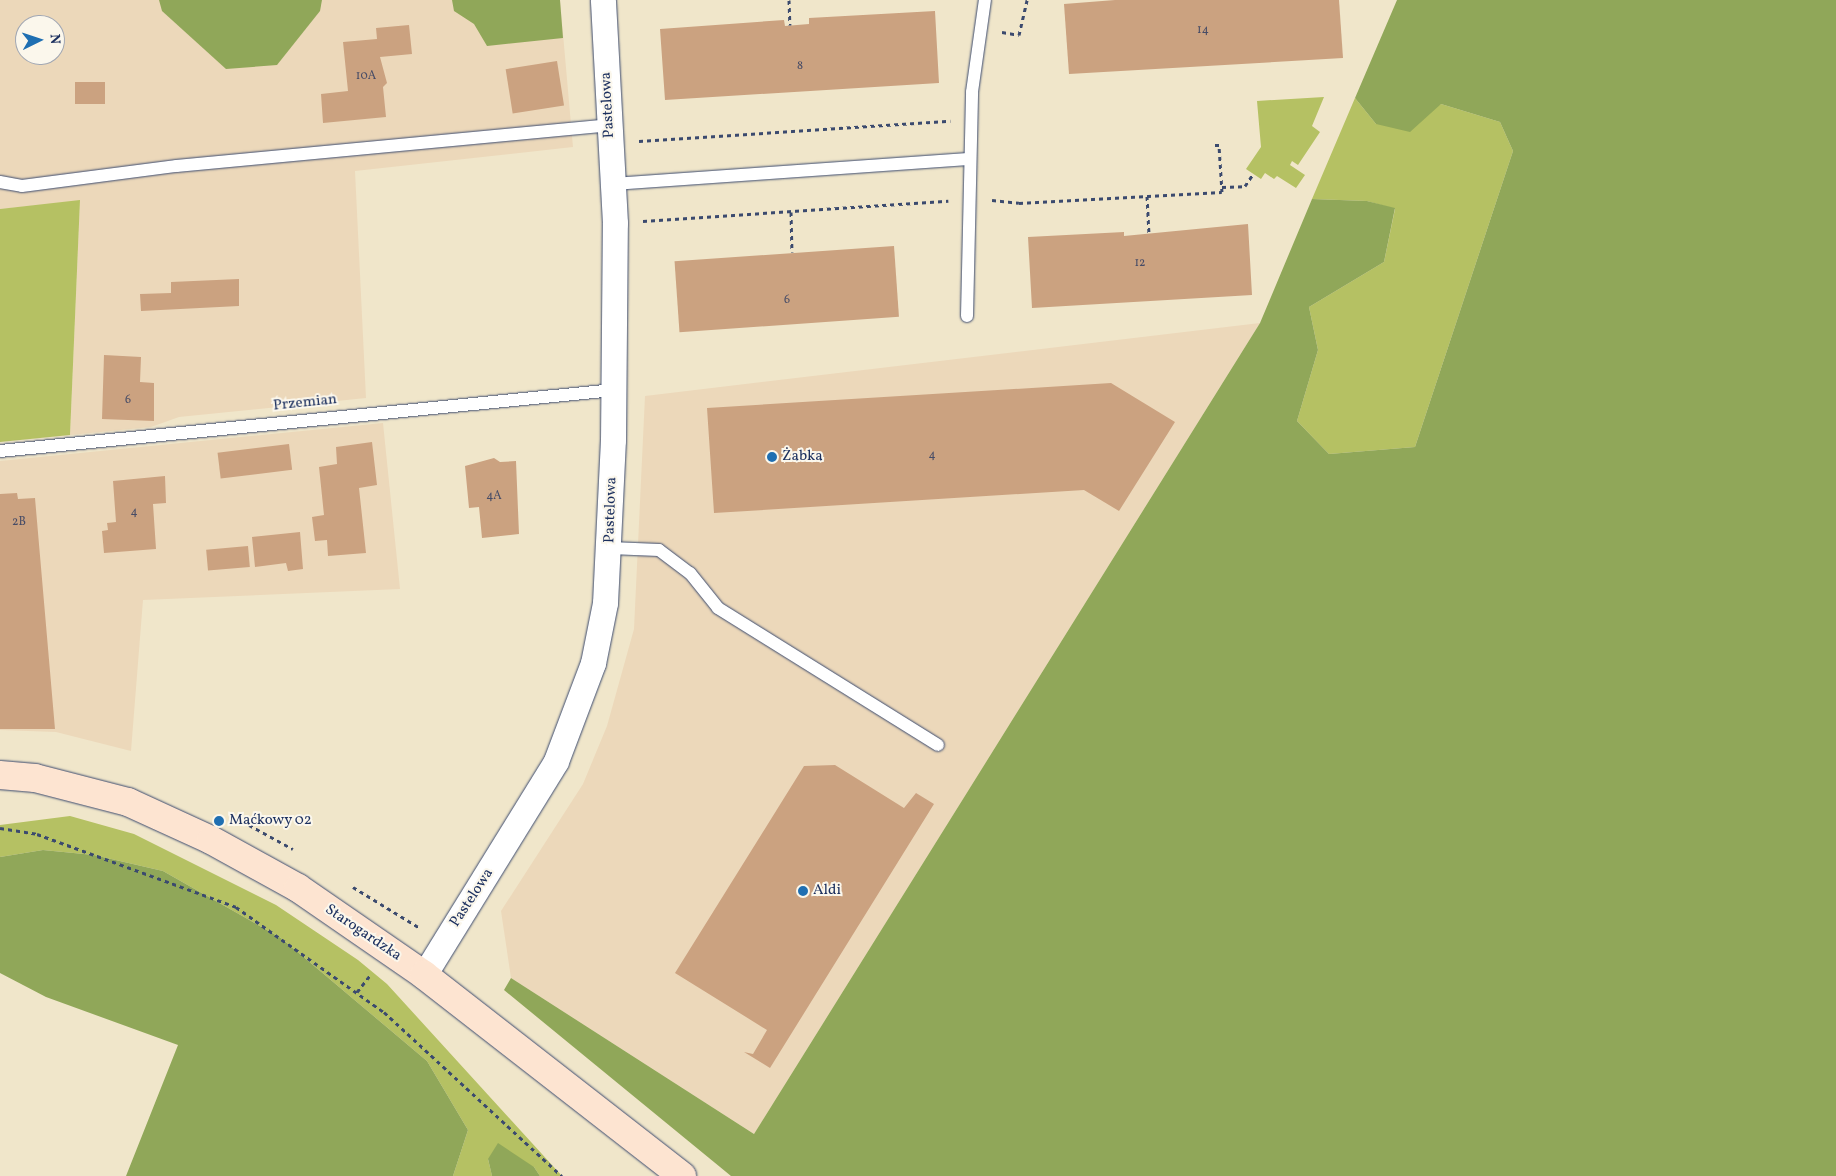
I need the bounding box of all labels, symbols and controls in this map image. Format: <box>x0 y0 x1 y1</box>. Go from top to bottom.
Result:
north arrow <box>15 15 65 65</box>
house number: 14 <box>1197 24 1209 38</box>
text: N <box>45 33 64 45</box>
house number: 8 <box>797 60 803 74</box>
house number: 10A <box>356 70 376 84</box>
street label: Pastelowa <box>597 71 619 139</box>
house number: 12 <box>1134 257 1146 271</box>
house number: 6 <box>784 294 790 308</box>
street label: Przemian <box>272 391 338 415</box>
house number: 6 <box>125 394 131 408</box>
place label: Żabka <box>782 448 823 466</box>
house number: 4 <box>928 449 936 463</box>
marker: Żabka <box>766 451 778 463</box>
street label: Pastelowa <box>601 477 621 543</box>
house number: 4A <box>486 490 502 504</box>
house number: 4 <box>130 506 138 520</box>
house number: 2B <box>12 516 26 530</box>
place label: Maćkowy 02 <box>229 812 312 830</box>
marker: Maćkowy 02 <box>213 815 225 827</box>
street label: Pastelowa <box>446 865 498 931</box>
place label: Aldi <box>813 882 841 900</box>
marker: Aldi <box>797 885 809 897</box>
street label: Starogardzka <box>321 901 405 965</box>

